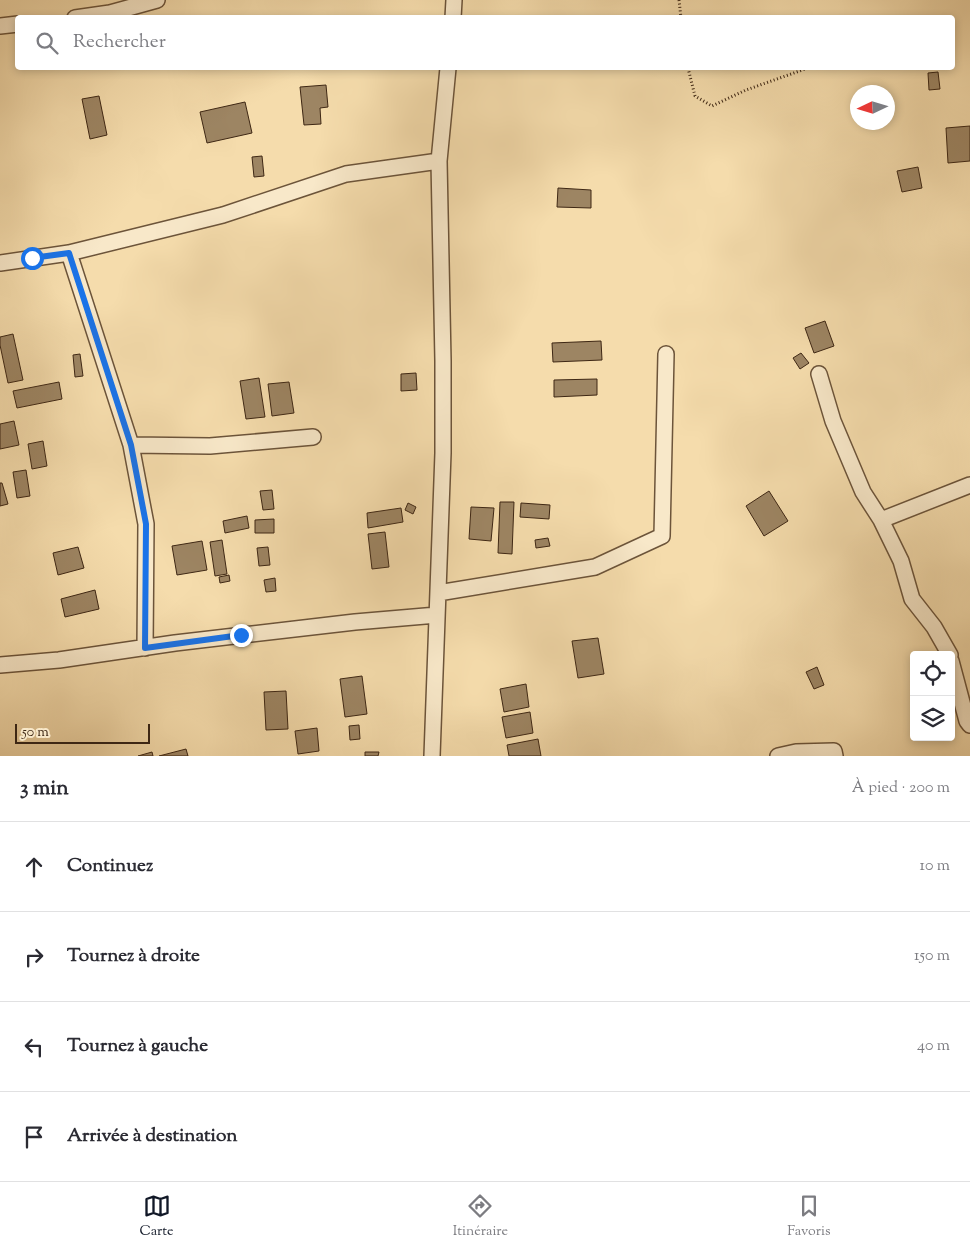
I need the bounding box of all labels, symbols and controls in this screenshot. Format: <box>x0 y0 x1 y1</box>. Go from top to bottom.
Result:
search box <box>15 15 955 70</box>
icon: search <box>33 29 61 57</box>
text: Rechercher <box>73 29 166 56</box>
north arrow <box>850 85 895 130</box>
route start <box>21 247 44 270</box>
route end <box>230 624 253 647</box>
map controls <box>910 651 955 741</box>
button: locate <box>910 651 955 696</box>
button: layers <box>910 696 955 741</box>
scale bar <box>15 721 150 744</box>
text: 50 m <box>22 723 49 743</box>
text: 3 min <box>20 774 69 804</box>
text: À pied · 200 m <box>852 777 950 800</box>
icon: ahead <box>20 853 48 881</box>
text: Continuez <box>67 853 153 880</box>
text: 10 m <box>920 855 950 878</box>
icon: right <box>20 943 48 971</box>
text: Tournez à droite <box>67 943 200 970</box>
text: 150 m <box>914 945 950 968</box>
icon: left <box>20 1033 48 1061</box>
text: Tournez à gauche <box>67 1033 208 1060</box>
text: 40 m <box>917 1035 950 1058</box>
icon: arrive <box>20 1123 48 1151</box>
text: Arrivée à destination <box>67 1123 238 1150</box>
tab: Carte <box>140 1192 174 1242</box>
tab: Itinéraire <box>453 1192 508 1242</box>
tab: Favoris <box>787 1192 830 1242</box>

